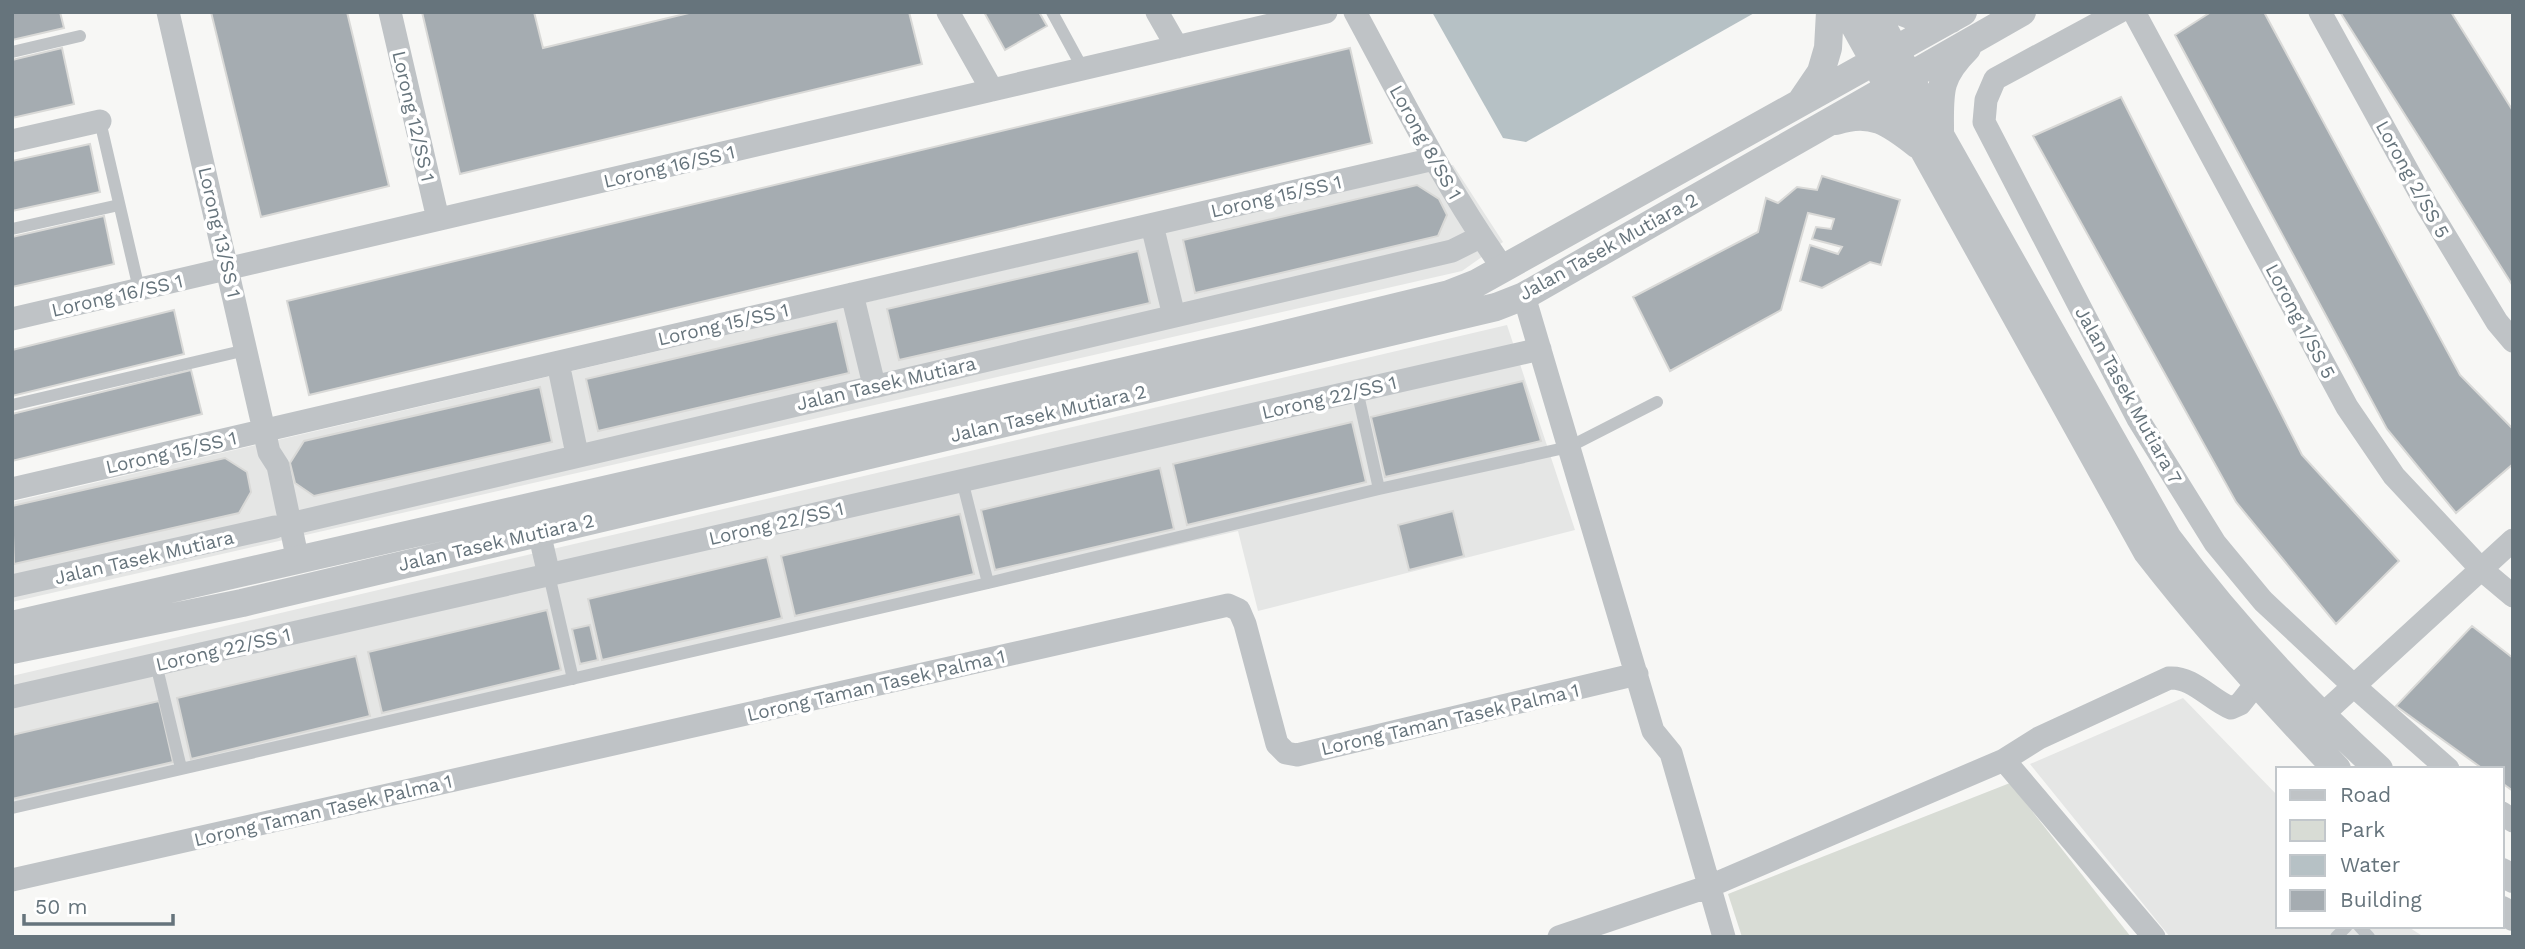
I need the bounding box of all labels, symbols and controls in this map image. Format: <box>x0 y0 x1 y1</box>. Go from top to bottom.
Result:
street label: Lorong 12/SS 1 <box>387 48 440 184</box>
street label: Lorong 8/SS 1 <box>1385 81 1466 204</box>
street label: Lorong 2/SS 5 <box>2371 116 2454 242</box>
street label: Lorong 16/SS 1 <box>601 140 737 193</box>
street label: Lorong 13/SS 1 <box>193 164 246 300</box>
street label: Lorong 15/SS 1 <box>1208 170 1344 223</box>
street label: Jalan Tasek Mutiara 2 <box>1515 188 1702 305</box>
street label: Lorong 1/SS 5 <box>2261 260 2340 383</box>
street label: Lorong 16/SS 1 <box>49 269 185 322</box>
street label: Lorong 15/SS 1 <box>655 298 791 351</box>
street label: Jalan Tasek Mutiara 7 <box>2070 302 2187 488</box>
street label: Jalan Tasek Mutiara <box>794 352 978 415</box>
street label: Lorong 22/SS 1 <box>1259 371 1399 424</box>
street label: Jalan Tasek Mutiara 2 <box>948 380 1148 447</box>
street label: Lorong 15/SS 1 <box>103 426 239 479</box>
street label: Lorong 22/SS 1 <box>706 497 846 550</box>
street label: Jalan Tasek Mutiara 2 <box>396 509 596 576</box>
street label: Jalan Tasek Mutiara <box>52 526 236 589</box>
street label: Lorong 22/SS 1 <box>153 623 293 676</box>
street label: Lorong Taman Tasek Palma 1 <box>745 645 1007 726</box>
street label: Lorong Taman Tasek Palma 1 <box>1319 679 1581 760</box>
legend <box>2276 767 2504 928</box>
street label: Lorong Taman Tasek Palma 1 <box>192 770 454 851</box>
text: Road <box>2340 782 2391 807</box>
text: Park <box>2340 817 2385 842</box>
text: Water <box>2340 852 2401 877</box>
scale bar <box>24 883 173 927</box>
text: Building <box>2340 887 2422 912</box>
text: 50 m <box>35 894 87 919</box>

